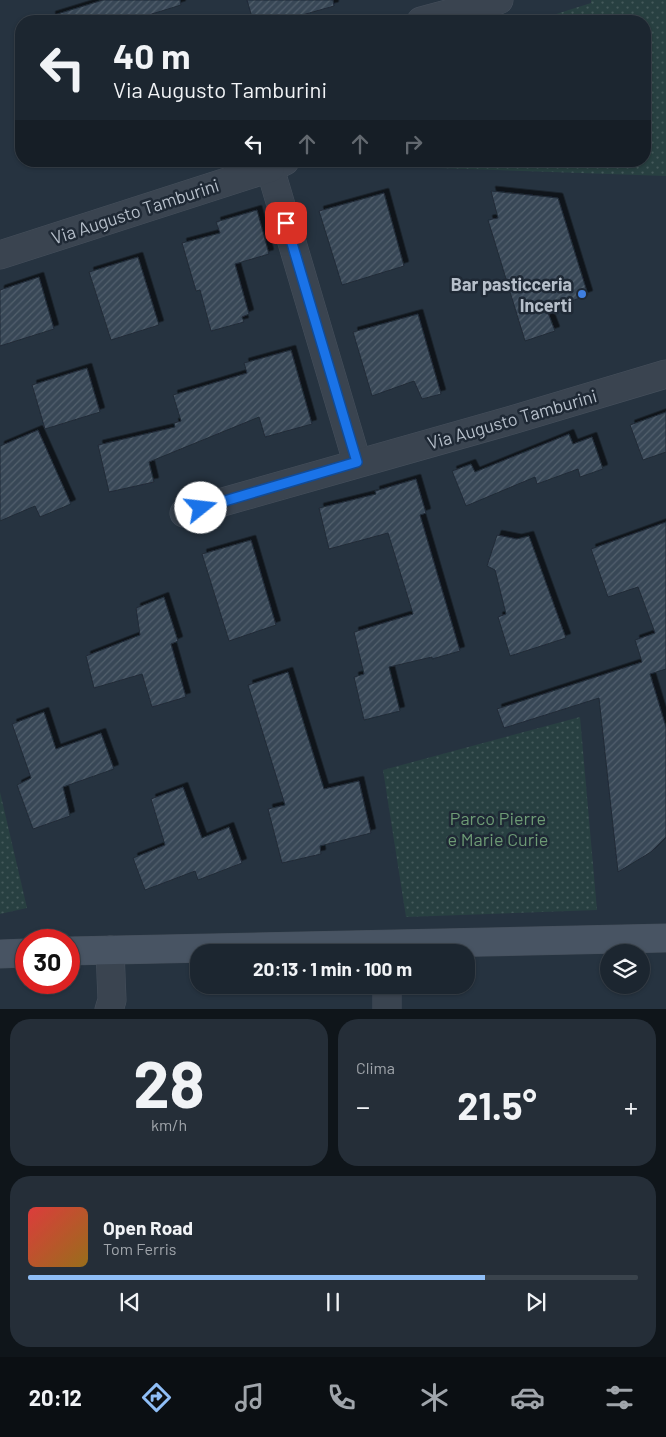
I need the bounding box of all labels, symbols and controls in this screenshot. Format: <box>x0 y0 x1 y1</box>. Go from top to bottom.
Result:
text: 40 m <box>113 34 190 76</box>
icon: left <box>30 35 95 100</box>
text: Via Augusto Tamburini <box>113 76 327 102</box>
icon: left <box>240 130 268 158</box>
icon: ahead <box>293 130 321 158</box>
icon: ahead <box>346 130 374 158</box>
icon: right <box>399 130 427 158</box>
street label: Via Augusto Tamburini <box>48 173 222 249</box>
pin <box>265 202 307 244</box>
icon: arrive <box>272 209 300 237</box>
place label: Bar pasticceria Incerti <box>451 273 572 316</box>
marker: Bar pasticceria Incerti <box>576 288 588 300</box>
street label: Via Augusto Tamburini <box>425 384 599 454</box>
position arrow <box>174 481 226 533</box>
park label: Parco Pierre e Marie Curie <box>448 807 548 850</box>
speed limit sign: 30 <box>15 929 80 994</box>
map controls <box>600 944 650 994</box>
button: layers <box>600 944 650 994</box>
text: 20:13 · 1 min · 100 m <box>253 957 412 980</box>
text: 28 <box>133 1043 205 1121</box>
text: Clima <box>356 1058 395 1077</box>
text: 21.5° <box>457 1082 537 1128</box>
text: − <box>356 1089 370 1123</box>
text: + <box>624 1089 638 1123</box>
text: km/h <box>151 1115 187 1134</box>
text: Open Road <box>103 1216 193 1239</box>
text: Tom Ferris <box>103 1239 177 1258</box>
icon: previous <box>116 1288 144 1316</box>
icon: pause <box>319 1288 347 1316</box>
icon: next <box>522 1288 550 1316</box>
icon: directions <box>139 1380 174 1415</box>
icon: music <box>232 1380 267 1415</box>
icon: phone <box>324 1380 359 1415</box>
icon: climate <box>417 1380 452 1415</box>
icon: car <box>510 1380 545 1415</box>
icon: filters <box>602 1380 637 1415</box>
text: 20:12 <box>29 1384 82 1410</box>

